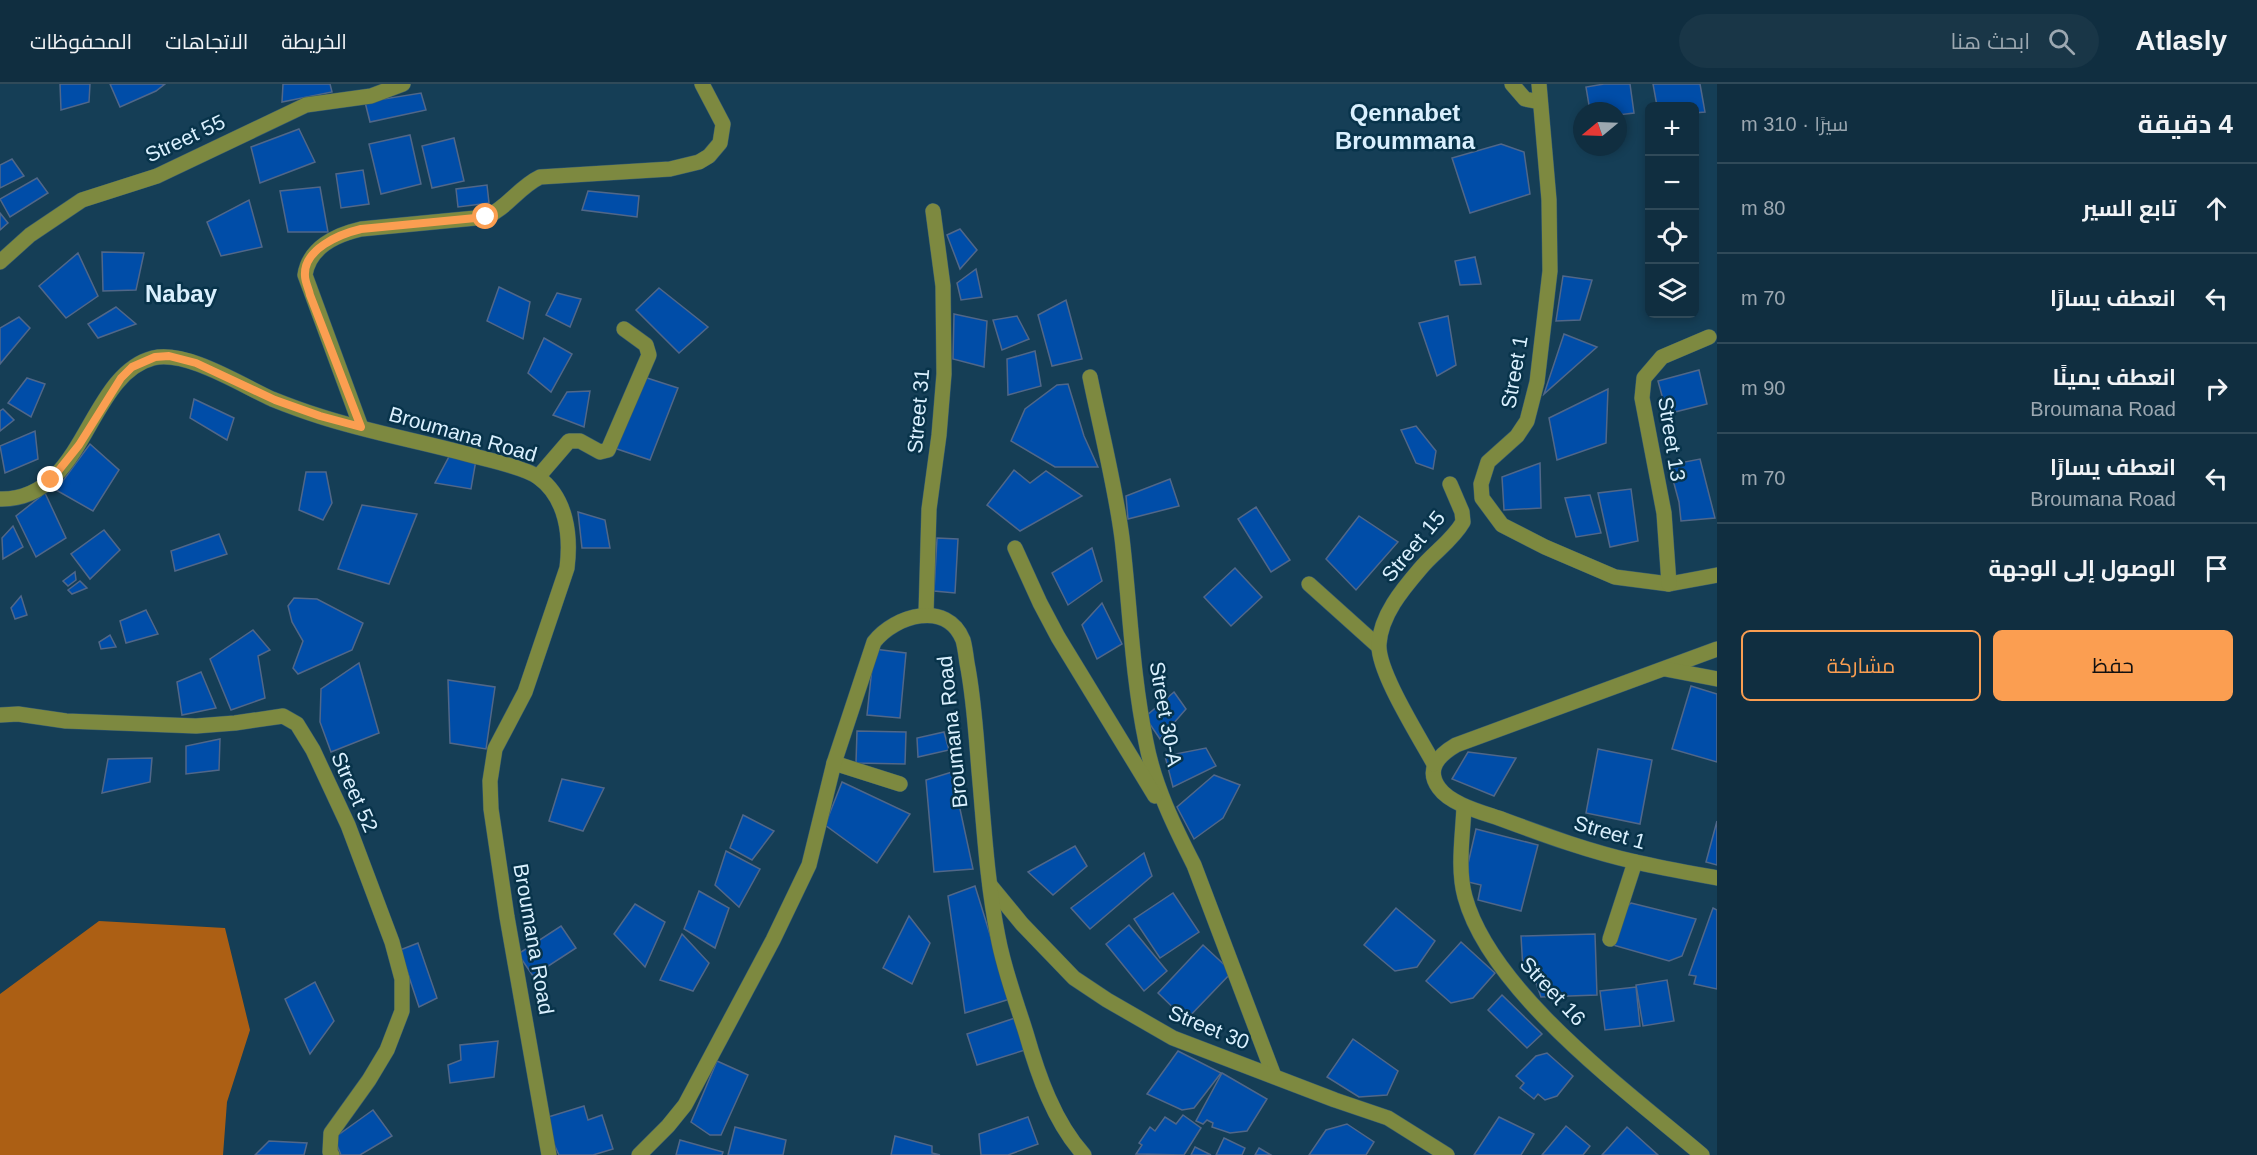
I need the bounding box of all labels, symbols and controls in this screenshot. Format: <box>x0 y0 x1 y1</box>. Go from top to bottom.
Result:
search box <box>1679 14 2099 68</box>
icon: search <box>2045 25 2078 58</box>
text: Atlasly <box>2135 25 2227 56</box>
text: ابحث هنا <box>1951 29 2030 54</box>
text: المحفوظات <box>30 30 132 53</box>
text: الاتجاهات <box>165 30 248 53</box>
text: الخريطة <box>281 30 347 53</box>
district label: Qennabet Broummana <box>1335 99 1476 154</box>
north arrow <box>1573 102 1627 156</box>
map controls <box>1645 102 1699 318</box>
button: + <box>1645 102 1699 156</box>
text: 4 دقيقة <box>2138 109 2233 139</box>
street label: Street 55 <box>142 110 228 166</box>
text: سيرًا · 310 m <box>1741 113 1848 135</box>
button: − <box>1645 156 1699 210</box>
icon: ahead <box>2200 192 2233 225</box>
text: تابع السير <box>2082 196 2176 221</box>
text: 80 m <box>1741 197 1785 219</box>
route start <box>472 203 498 229</box>
button: locate <box>1645 210 1699 264</box>
button: layers <box>1645 264 1699 318</box>
district label: Nabay <box>145 280 218 307</box>
icon: left <box>2200 282 2233 315</box>
text: انعطف يسارًا <box>2050 286 2176 311</box>
text: 70 m <box>1741 287 1785 309</box>
street label: Street 1 <box>1496 334 1532 410</box>
text: انعطف يمينًا <box>2053 365 2176 390</box>
street label: Street 31 <box>903 368 933 454</box>
icon: right <box>2200 372 2233 405</box>
text: 90 m <box>1741 377 1785 399</box>
street label: Street 13 <box>1654 395 1690 483</box>
text: Broumana Road <box>2030 398 2176 420</box>
street label: Broumana Road <box>386 402 540 466</box>
text: انعطف يسارًا <box>2050 455 2176 480</box>
icon: left <box>2200 462 2233 495</box>
route end <box>37 466 63 492</box>
text: 70 m <box>1741 467 1785 489</box>
text: Broumana Road <box>2030 488 2176 510</box>
street label: Street 15 <box>1377 506 1449 586</box>
icon: arrive <box>2200 552 2233 585</box>
text: الوصول إلى الوجهة <box>1989 556 2176 581</box>
button: مشاركة <box>1741 630 1981 701</box>
button: حفظ <box>1993 630 2233 701</box>
street label: Broumana Road <box>933 655 971 809</box>
street label: Street 30-A <box>1145 660 1187 768</box>
street label: Street 52 <box>327 748 383 836</box>
street label: Street 1 <box>1571 811 1649 853</box>
street label: Broumana Road <box>509 862 559 1016</box>
street label: Street 16 <box>1516 952 1590 1030</box>
street label: Street 30 <box>1165 1000 1253 1054</box>

